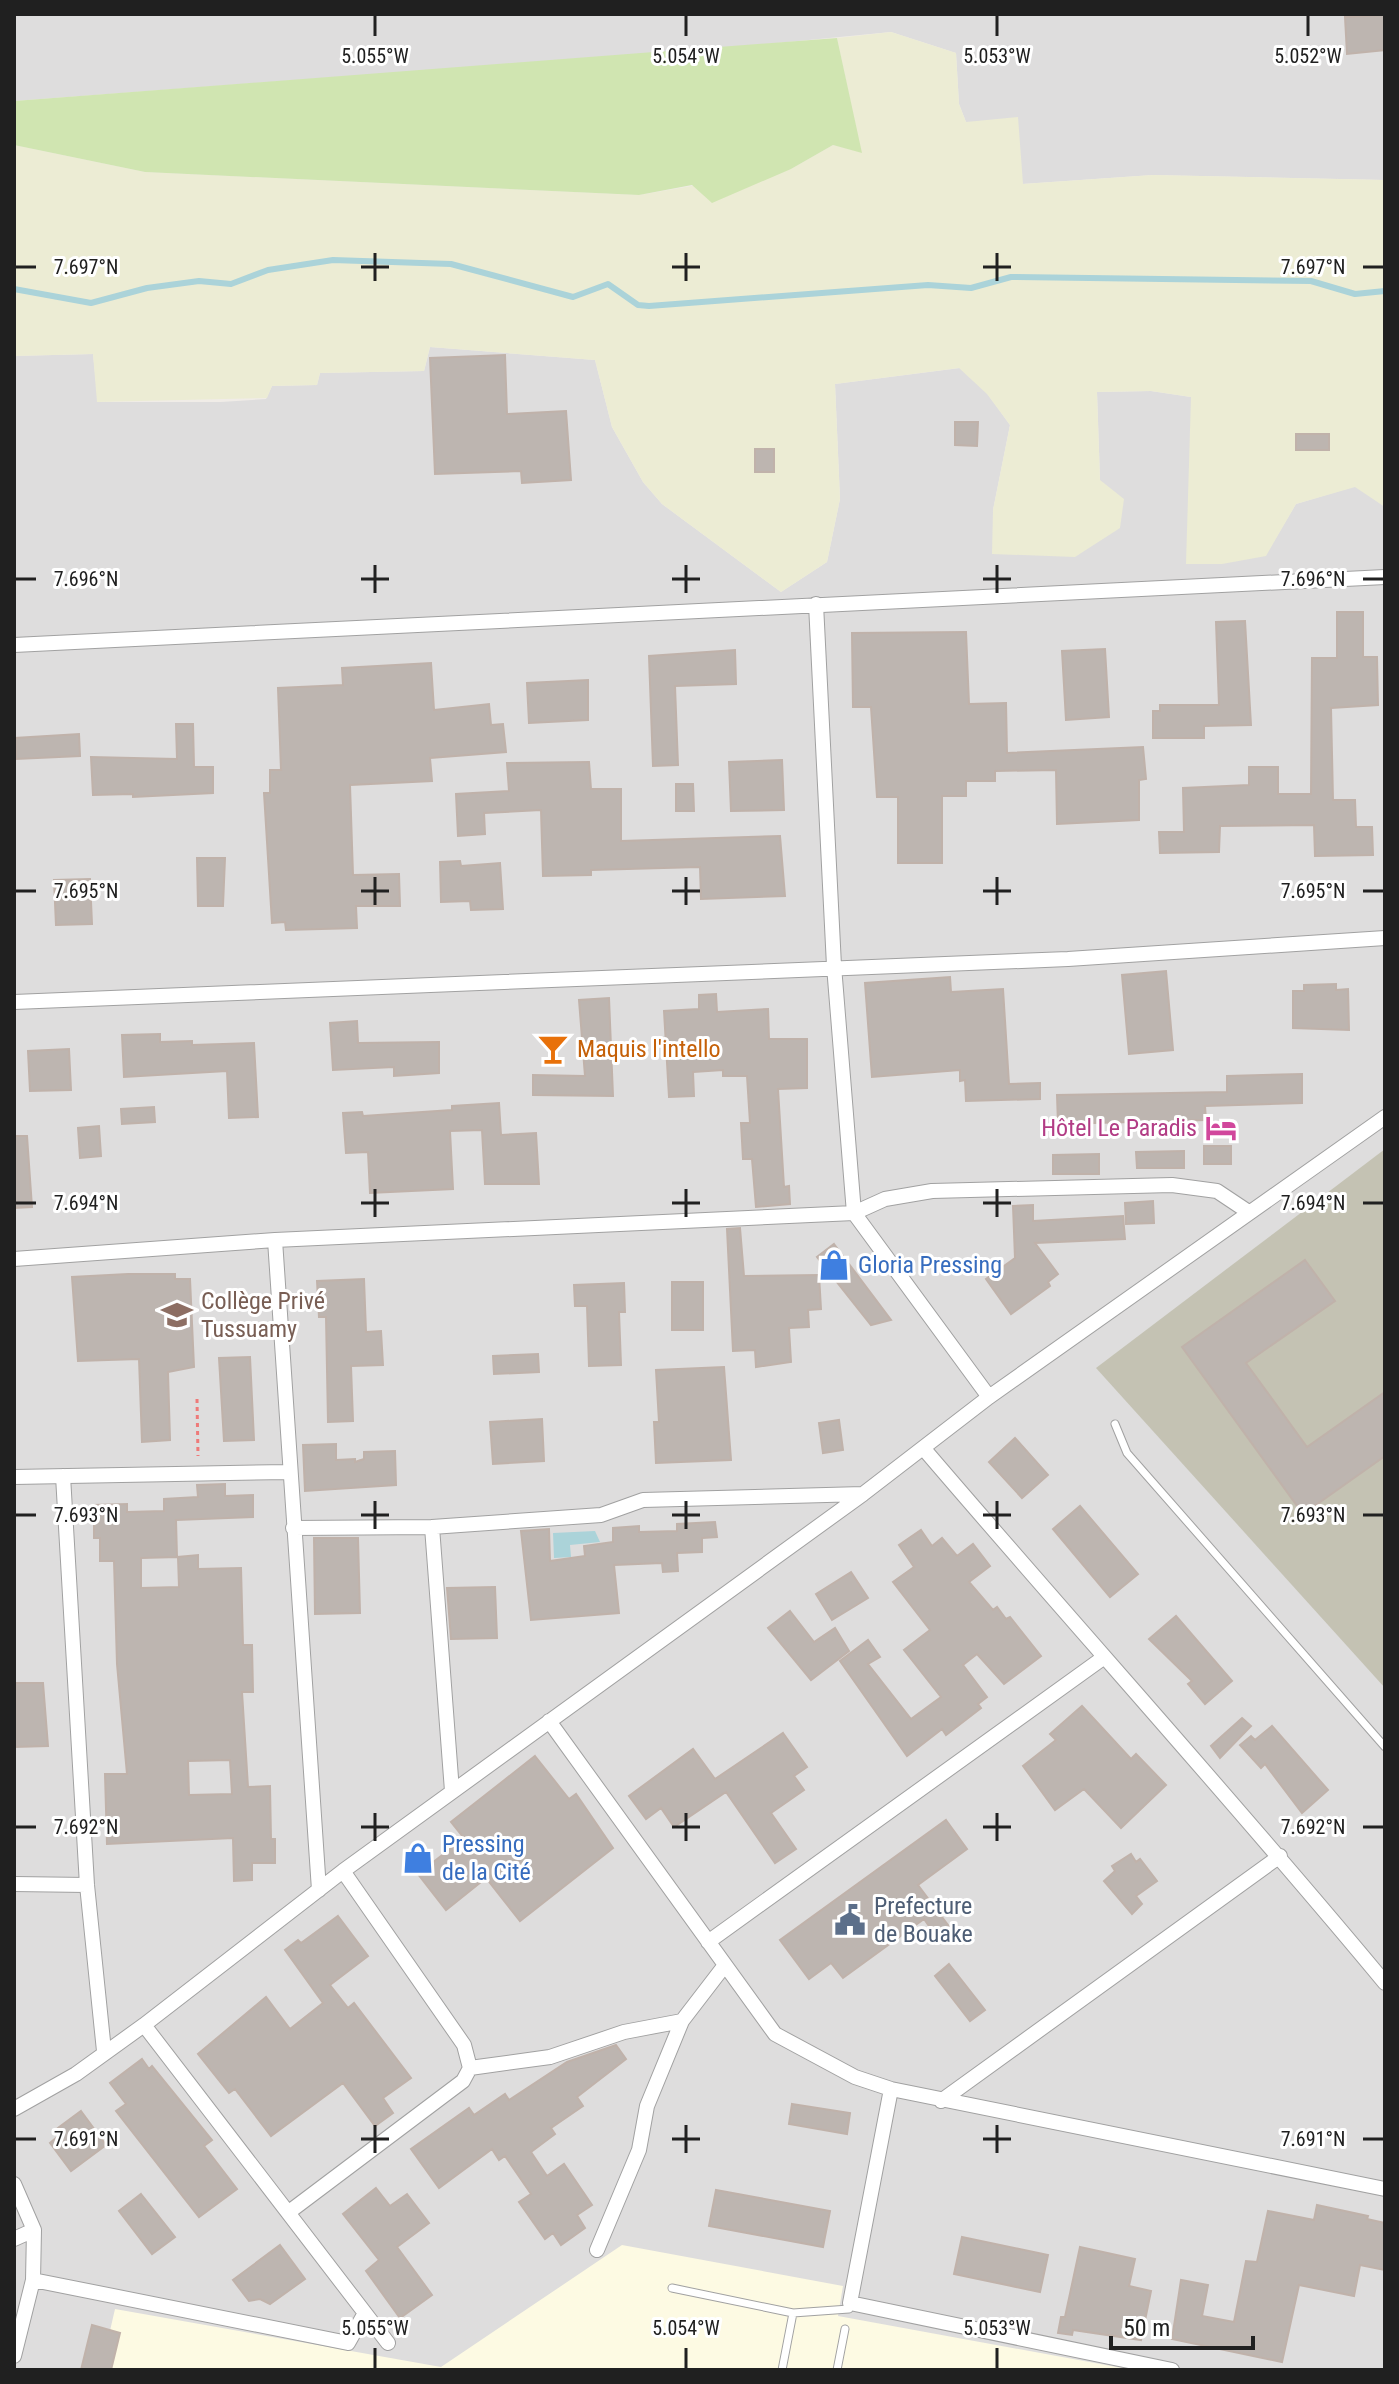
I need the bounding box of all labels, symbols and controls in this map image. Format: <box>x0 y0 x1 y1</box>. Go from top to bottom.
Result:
text: 5.055°W <box>341 44 409 68</box>
text: 5.054°W <box>652 44 720 68</box>
text: 5.053°W <box>963 44 1031 68</box>
text: 5.052°W <box>1274 44 1342 68</box>
text: 7.697°N <box>54 255 118 279</box>
text: 7.697°N <box>1281 255 1345 279</box>
text: 7.696°N <box>54 567 118 591</box>
text: 7.696°N <box>1281 567 1345 591</box>
text: 7.695°N <box>54 879 118 903</box>
text: 7.695°N <box>1281 879 1345 903</box>
bar icon: Maquis l'intello <box>536 1032 570 1066</box>
place label: Maquis l'intello <box>577 1035 720 1063</box>
hotel icon: Hôtel Le Paradis <box>1204 1111 1238 1145</box>
place label: Hôtel Le Paradis <box>1041 1114 1197 1142</box>
text: 7.694°N <box>54 1191 118 1215</box>
text: 7.694°N <box>1281 1191 1345 1215</box>
shop icon: Gloria Pressing <box>817 1248 851 1282</box>
place label: Gloria Pressing <box>858 1251 1002 1279</box>
place label: Collège Privé Tussuamy <box>201 1287 325 1343</box>
school or university icon: Collège Privé Tussuamy <box>160 1298 194 1332</box>
text: 7.693°N <box>54 1503 118 1527</box>
text: 7.693°N <box>1281 1503 1345 1527</box>
text: 7.692°N <box>54 1815 118 1839</box>
text: 7.692°N <box>1281 1815 1345 1839</box>
place label: Pressing de la Cité <box>442 1830 531 1886</box>
shop icon: Pressing de la Cité <box>401 1841 435 1875</box>
place label: Prefecture de Bouake <box>874 1892 973 1948</box>
public building icon: Prefecture de Bouake <box>833 1903 867 1937</box>
text: 7.691°N <box>54 2127 118 2151</box>
text: 7.691°N <box>1281 2127 1345 2151</box>
scale bar <box>1111 2300 1253 2350</box>
text: 50 m <box>1123 2314 1170 2342</box>
text: 5.055°W <box>341 2316 409 2340</box>
text: 5.054°W <box>652 2316 720 2340</box>
text: 5.053°W <box>963 2316 1031 2340</box>

